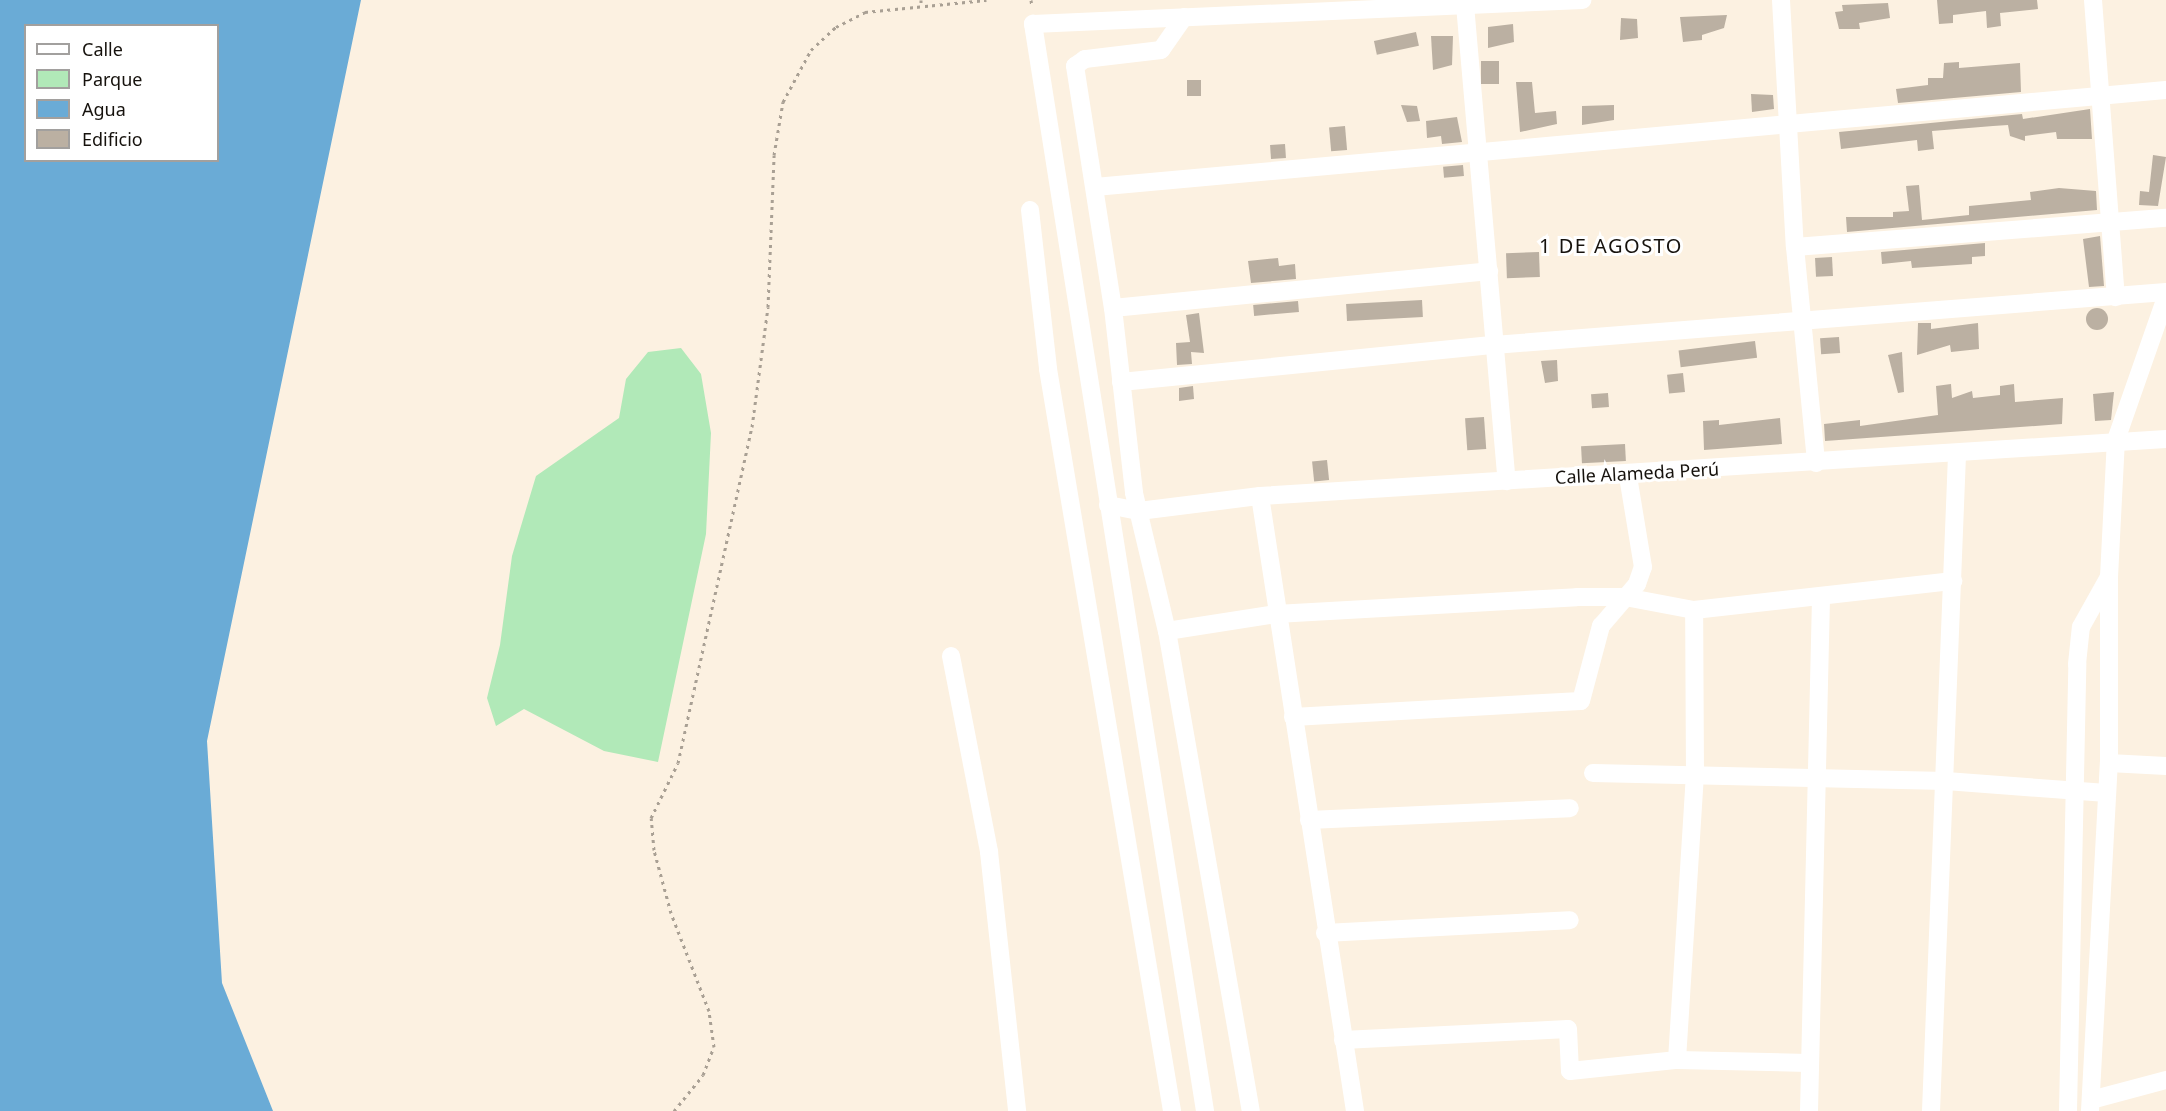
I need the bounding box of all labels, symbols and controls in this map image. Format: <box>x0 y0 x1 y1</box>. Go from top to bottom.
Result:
legend <box>24 24 219 162</box>
text: Calle <box>82 37 123 61</box>
text: Parque <box>82 67 142 91</box>
text: Agua <box>82 97 126 121</box>
text: Edificio <box>82 127 143 151</box>
district label: 1 DE AGOSTO <box>1539 233 1683 257</box>
street label: Calle Alameda Perú <box>1554 458 1720 488</box>

